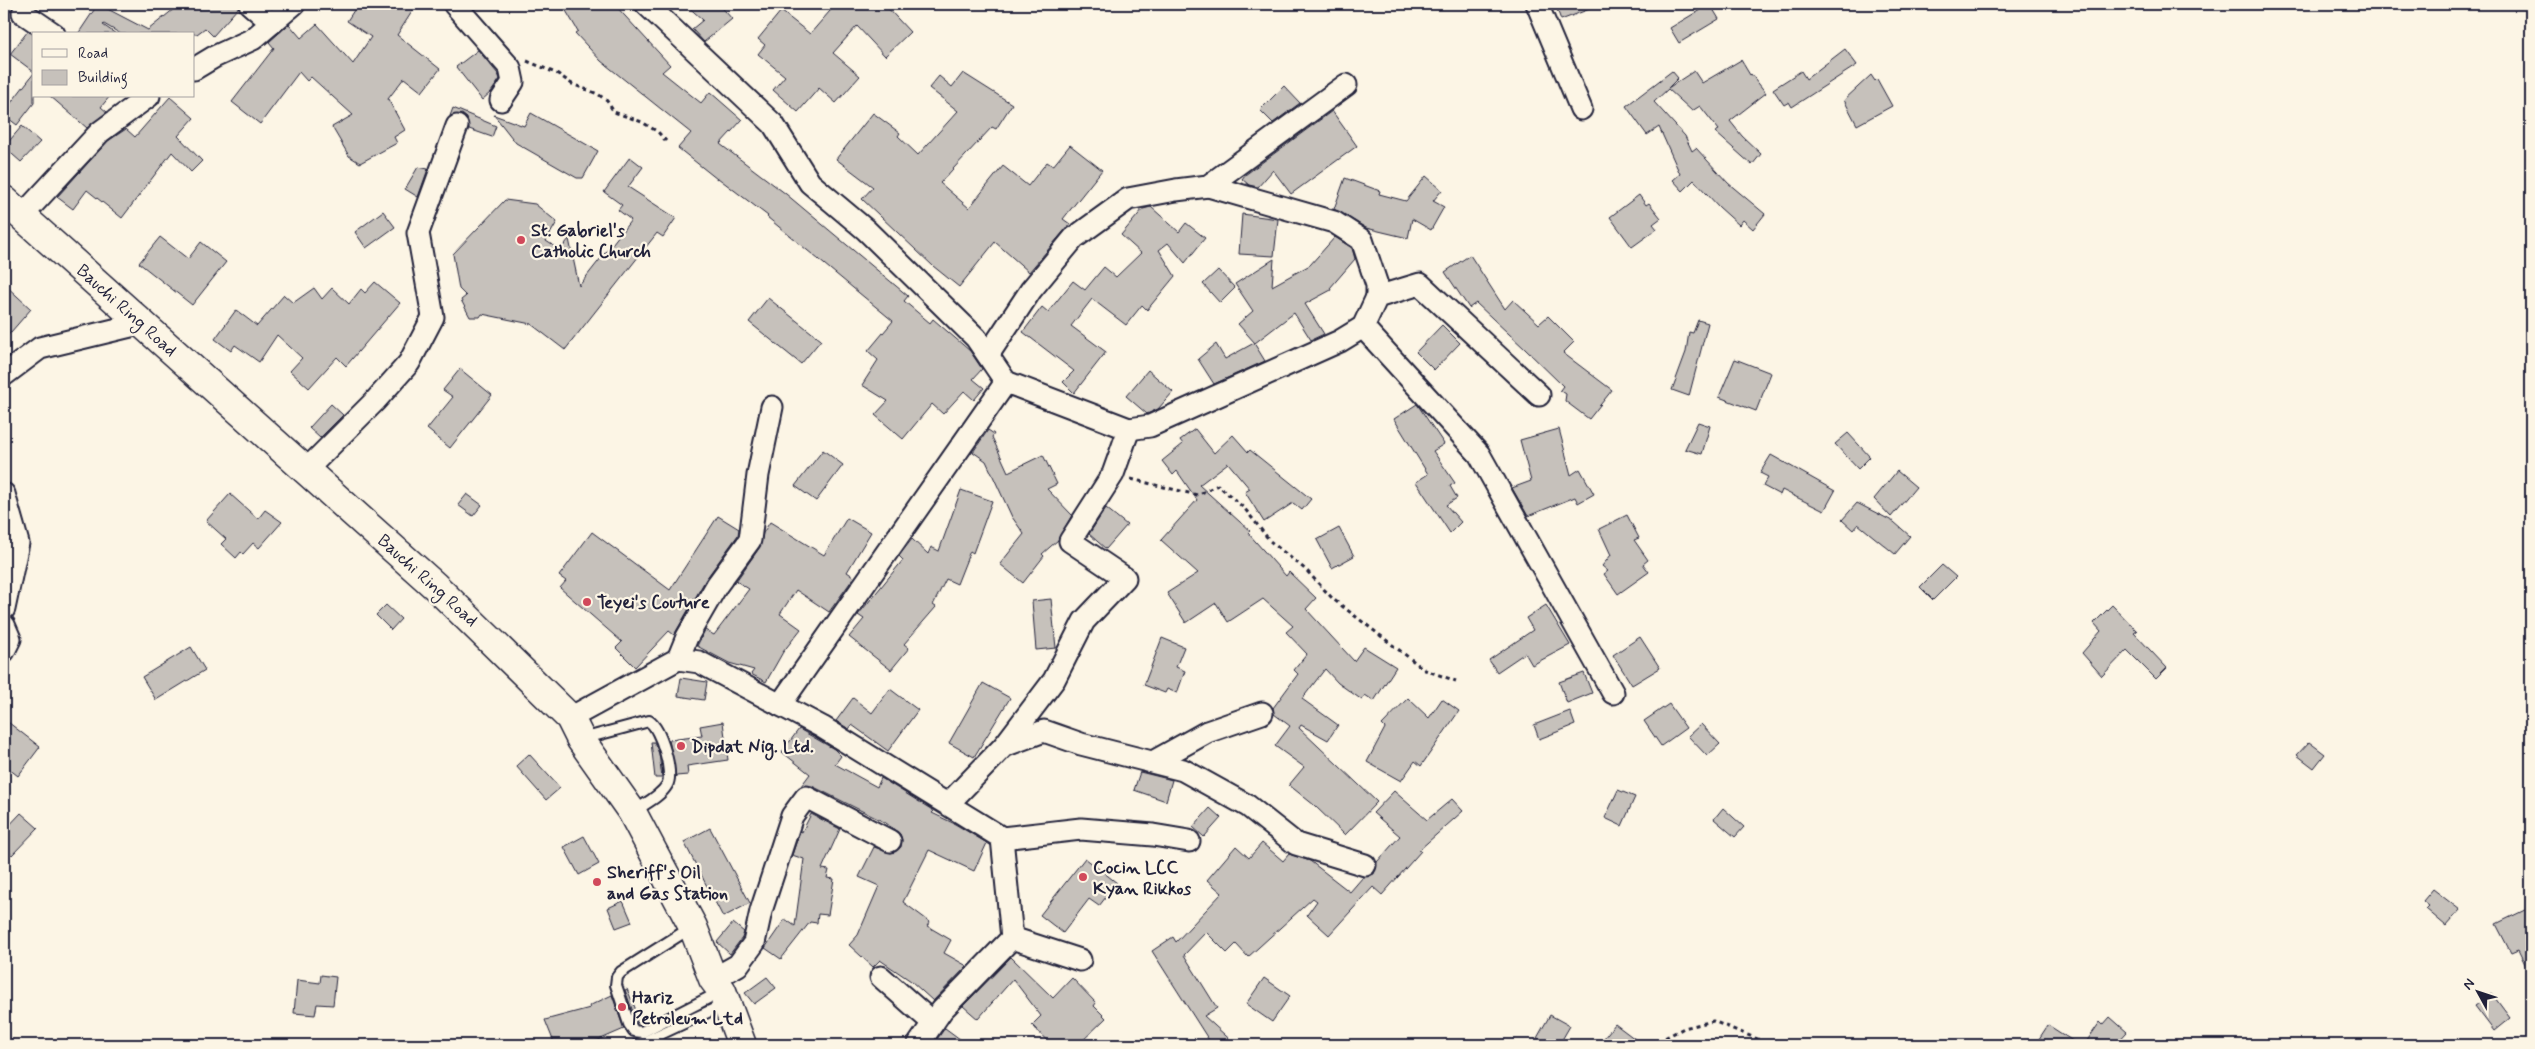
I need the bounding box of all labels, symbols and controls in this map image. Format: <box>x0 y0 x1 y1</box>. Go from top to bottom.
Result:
legend <box>32 32 195 98</box>
text: Road <box>78 44 108 64</box>
text: Building <box>78 68 128 89</box>
place label: St. Gabriel's Catholic Church <box>531 219 651 264</box>
marker: St. Gabriel's Catholic Church <box>515 234 527 246</box>
street label: Bauchi Ring Road <box>70 259 182 363</box>
street label: Bauchi Ring Road <box>371 529 483 633</box>
place label: Teyei's Couture <box>597 591 710 615</box>
marker: Teyei's Couture <box>581 596 593 608</box>
place label: Dipdat Nig. Ltd. <box>691 735 814 761</box>
marker: Dipdat Nig. Ltd. <box>675 740 687 752</box>
place label: Cocin LCC Kyan Rikkos <box>1093 856 1191 901</box>
place label: Sheriff's Oil and Gas Station <box>607 861 728 906</box>
marker: Cocin LCC Kyan Rikkos <box>1077 871 1089 883</box>
marker: Sheriff's Oil and Gas Station <box>591 876 603 888</box>
north arrow <box>2452 966 2502 1016</box>
text: N <box>2459 975 2479 994</box>
place label: Hariz Petroleum Ltd <box>632 986 743 1031</box>
marker: Hariz Petroleum Ltd <box>616 1001 628 1013</box>

